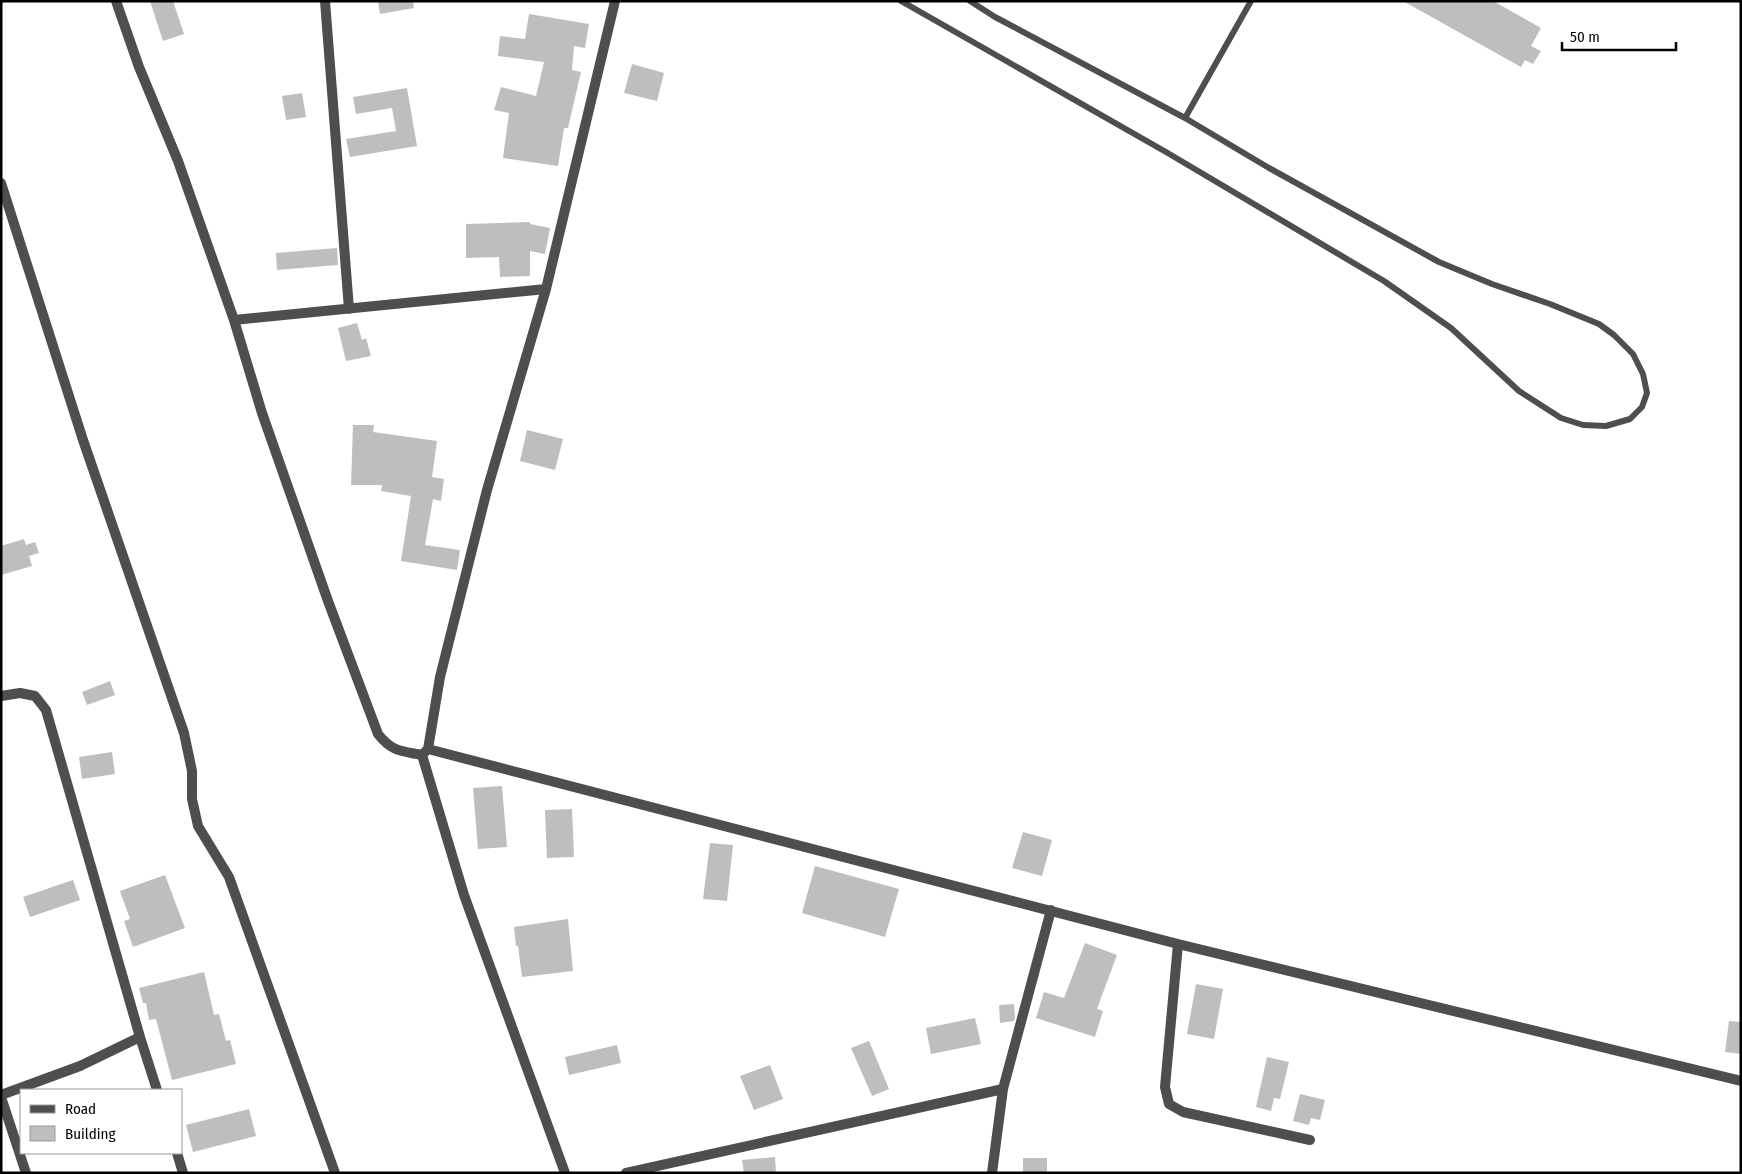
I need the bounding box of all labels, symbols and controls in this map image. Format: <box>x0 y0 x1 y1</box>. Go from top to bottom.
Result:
scale bar <box>1562 20 1676 52</box>
text: 50 m <box>1570 28 1600 46</box>
legend <box>20 1089 182 1154</box>
text: Road <box>65 1100 96 1118</box>
text: Building <box>65 1125 116 1143</box>

